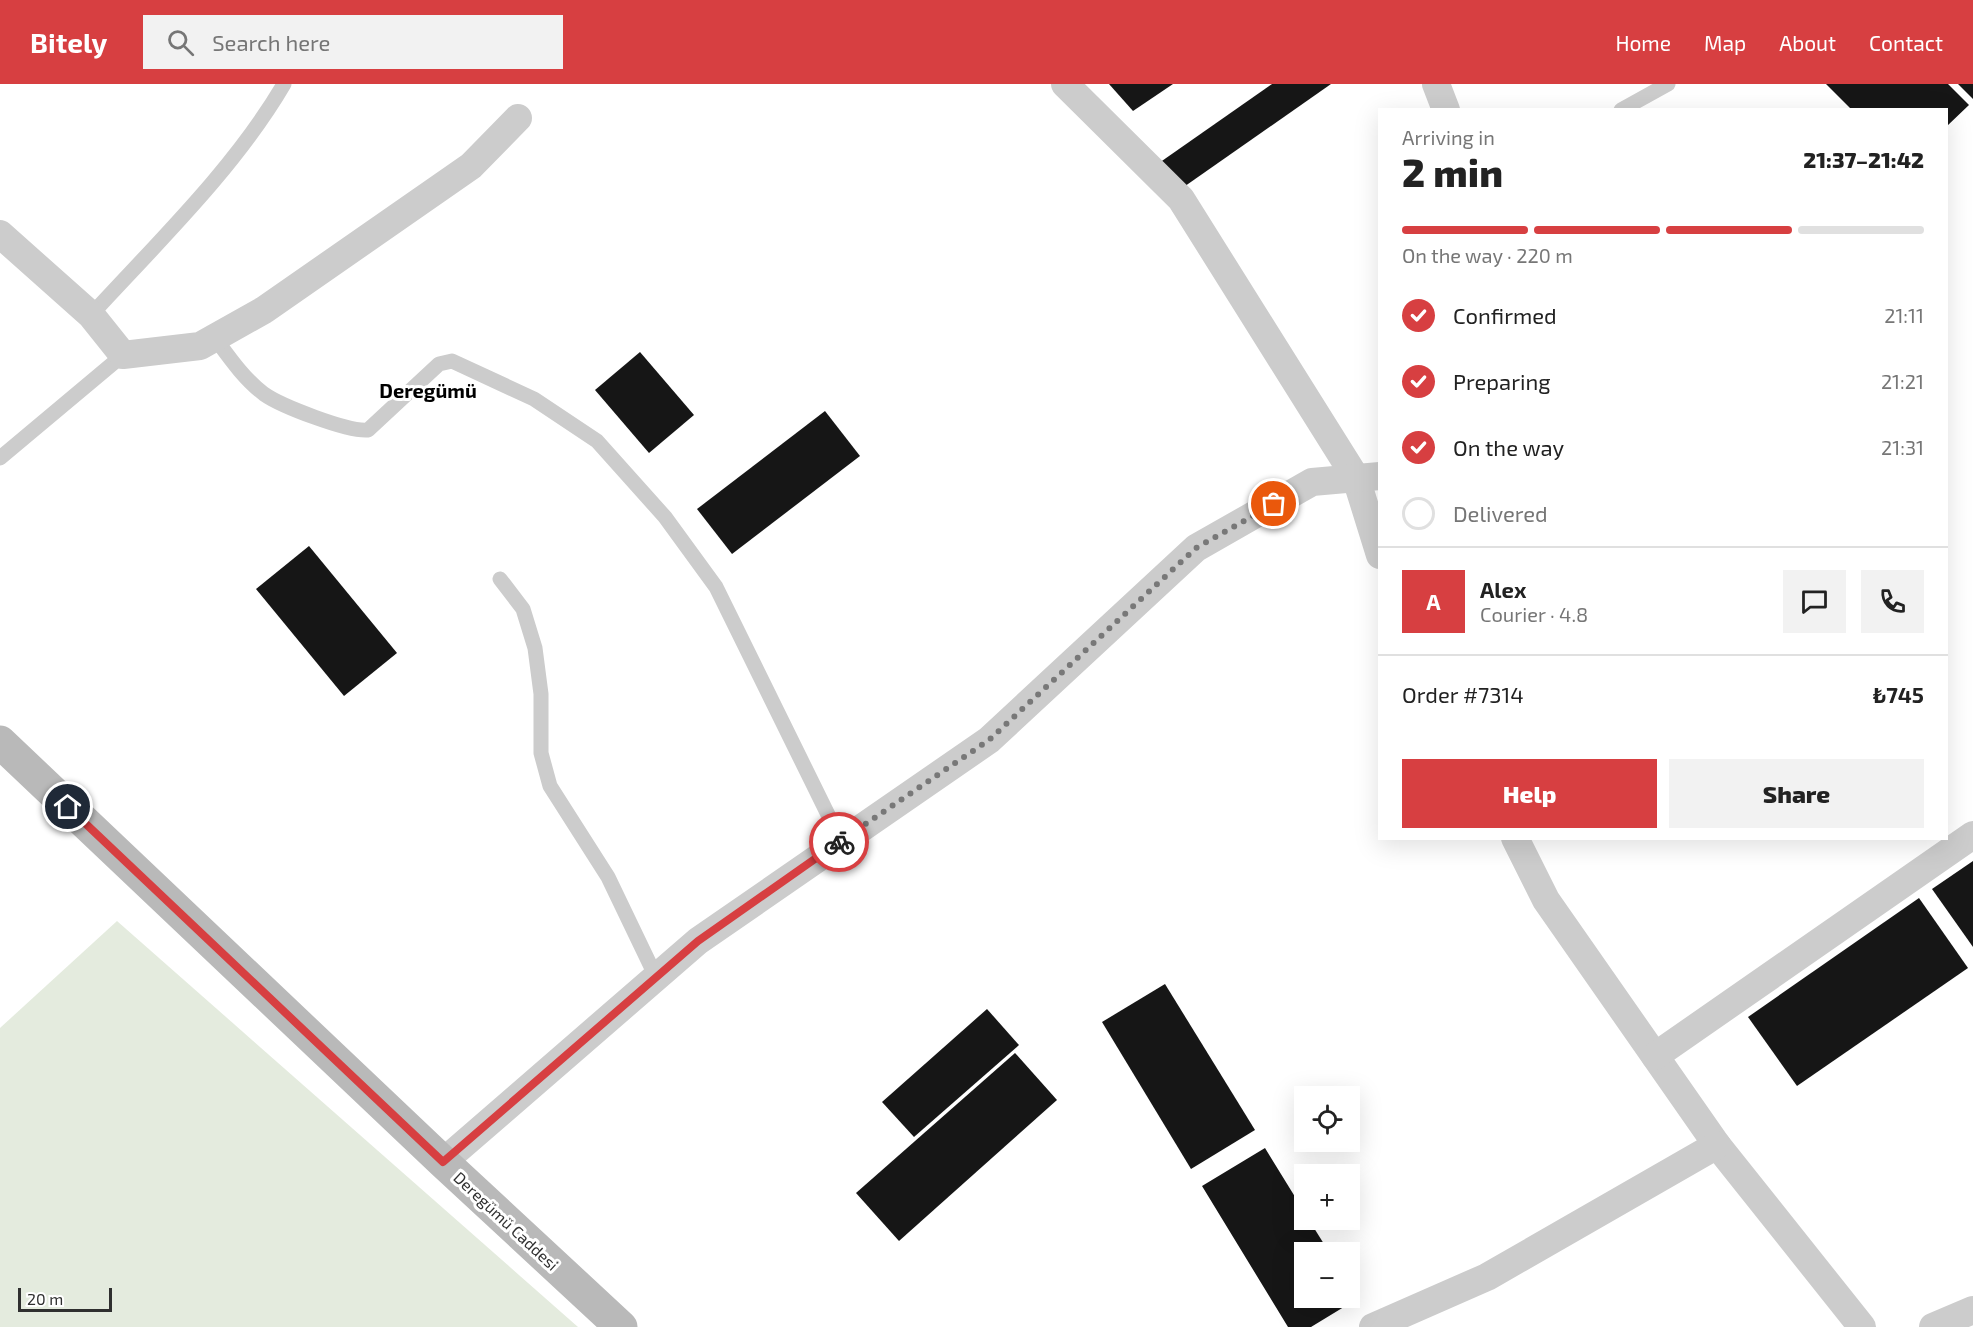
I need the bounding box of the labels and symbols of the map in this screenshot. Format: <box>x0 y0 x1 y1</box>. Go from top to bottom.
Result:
district label: Deregümü <box>379 378 477 402</box>
pin <box>1248 478 1299 529</box>
pin <box>42 781 93 832</box>
courier <box>809 812 869 872</box>
street label: Deregümü Caddesi <box>450 1167 562 1274</box>
scale bar <box>18 1285 112 1312</box>

